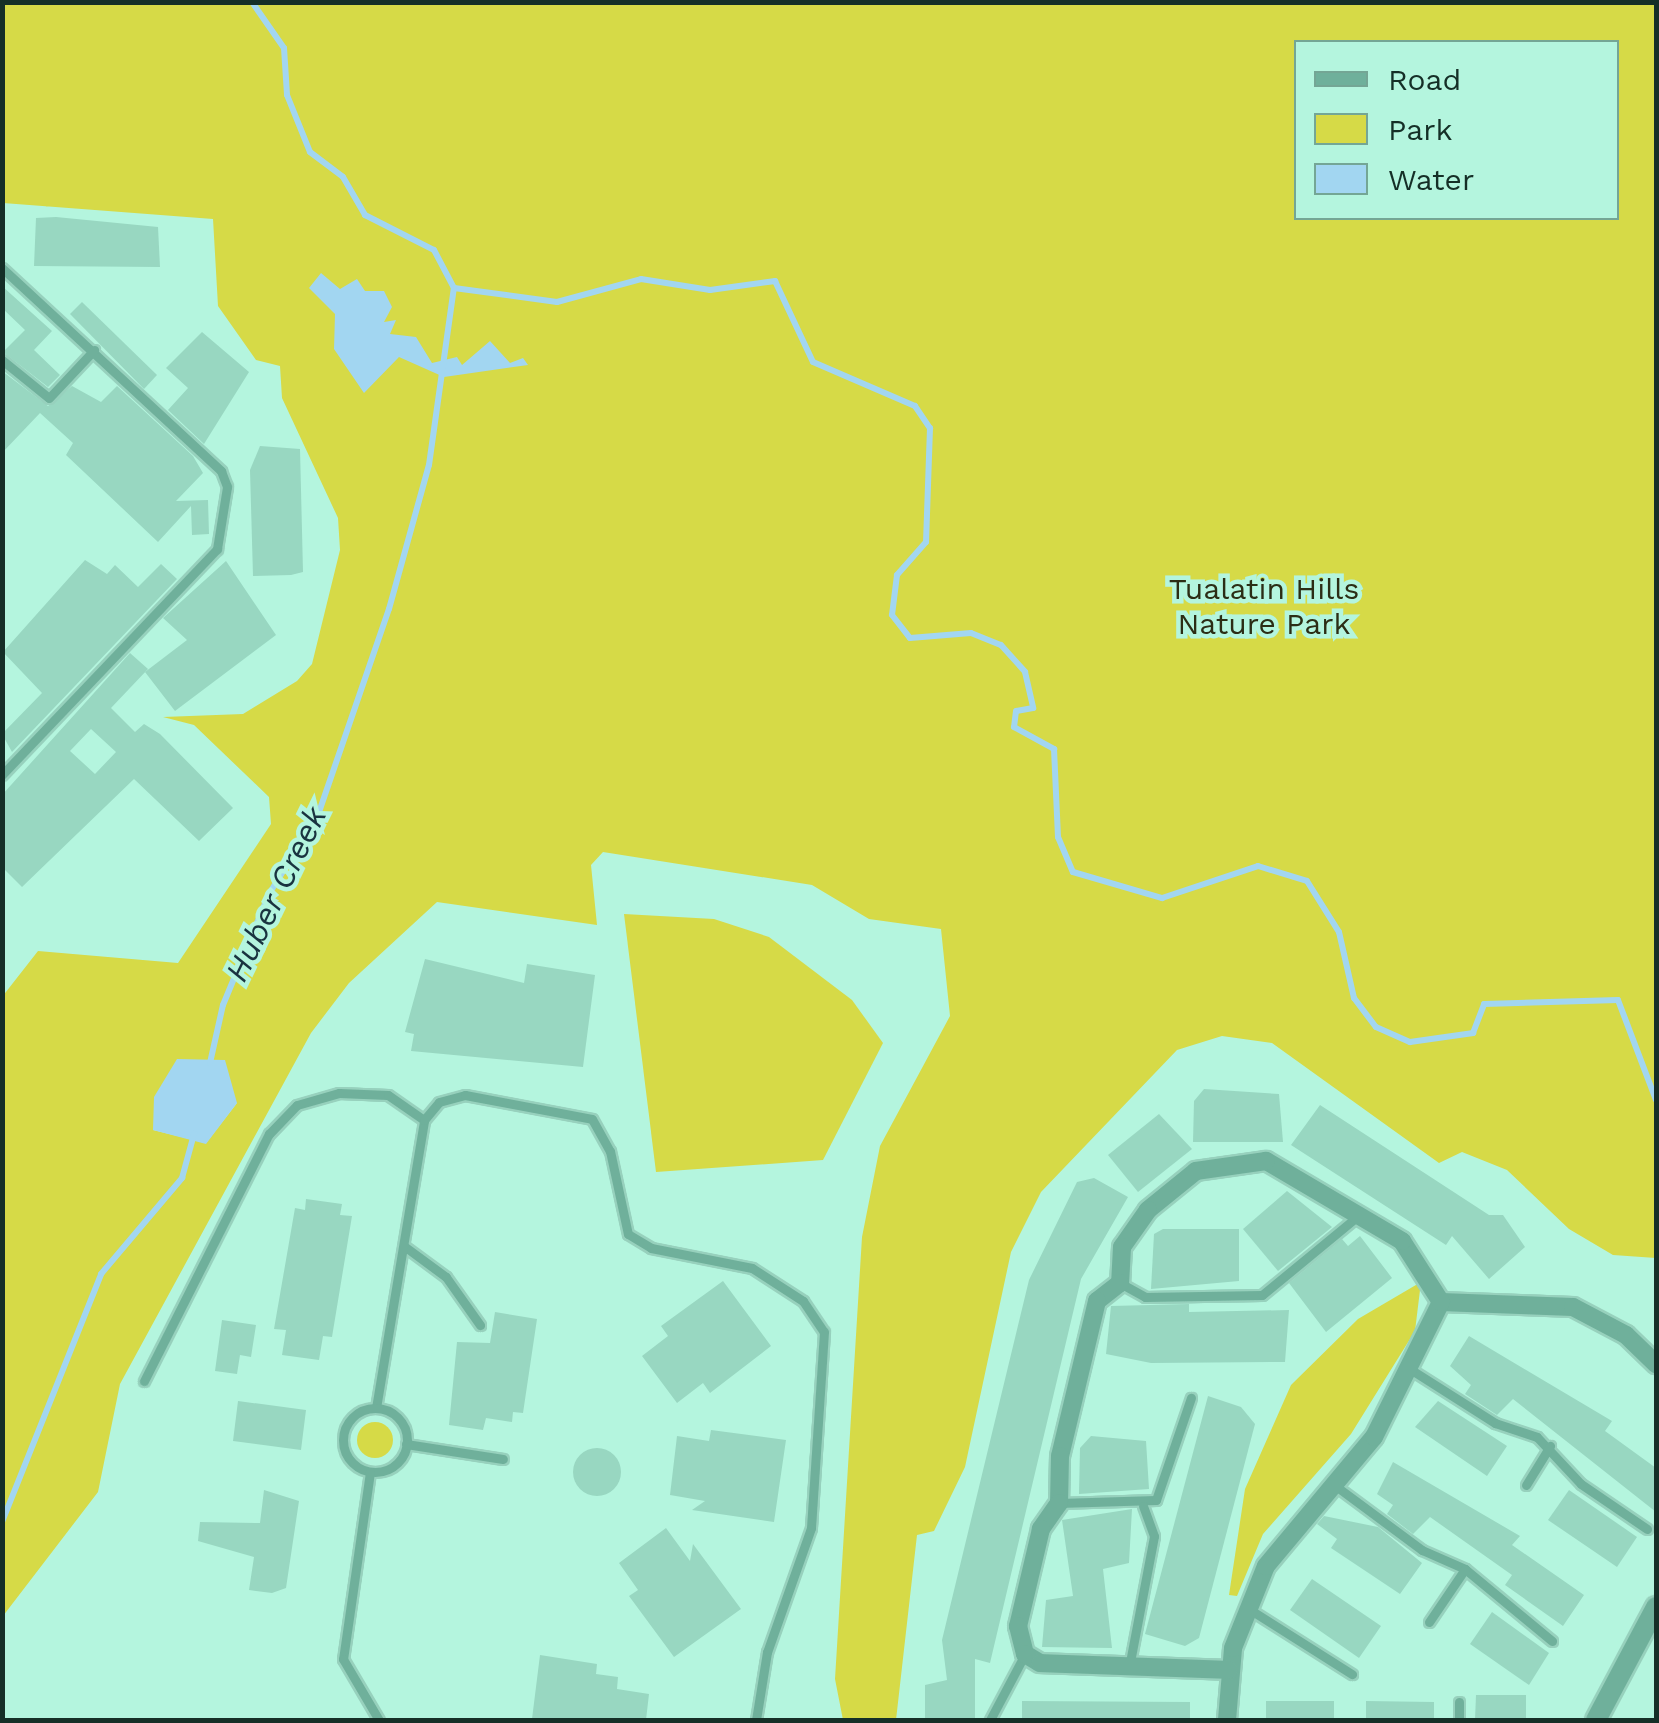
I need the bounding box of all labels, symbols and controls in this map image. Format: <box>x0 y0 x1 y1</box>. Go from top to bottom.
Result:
legend <box>1294 40 1619 220</box>
text: Road <box>1388 62 1461 97</box>
text: Park <box>1388 112 1453 147</box>
text: Water <box>1388 162 1474 197</box>
park label: Tualatin Hills Nature Park <box>1169 571 1359 642</box>
water label: Huber Creek <box>217 800 335 988</box>

